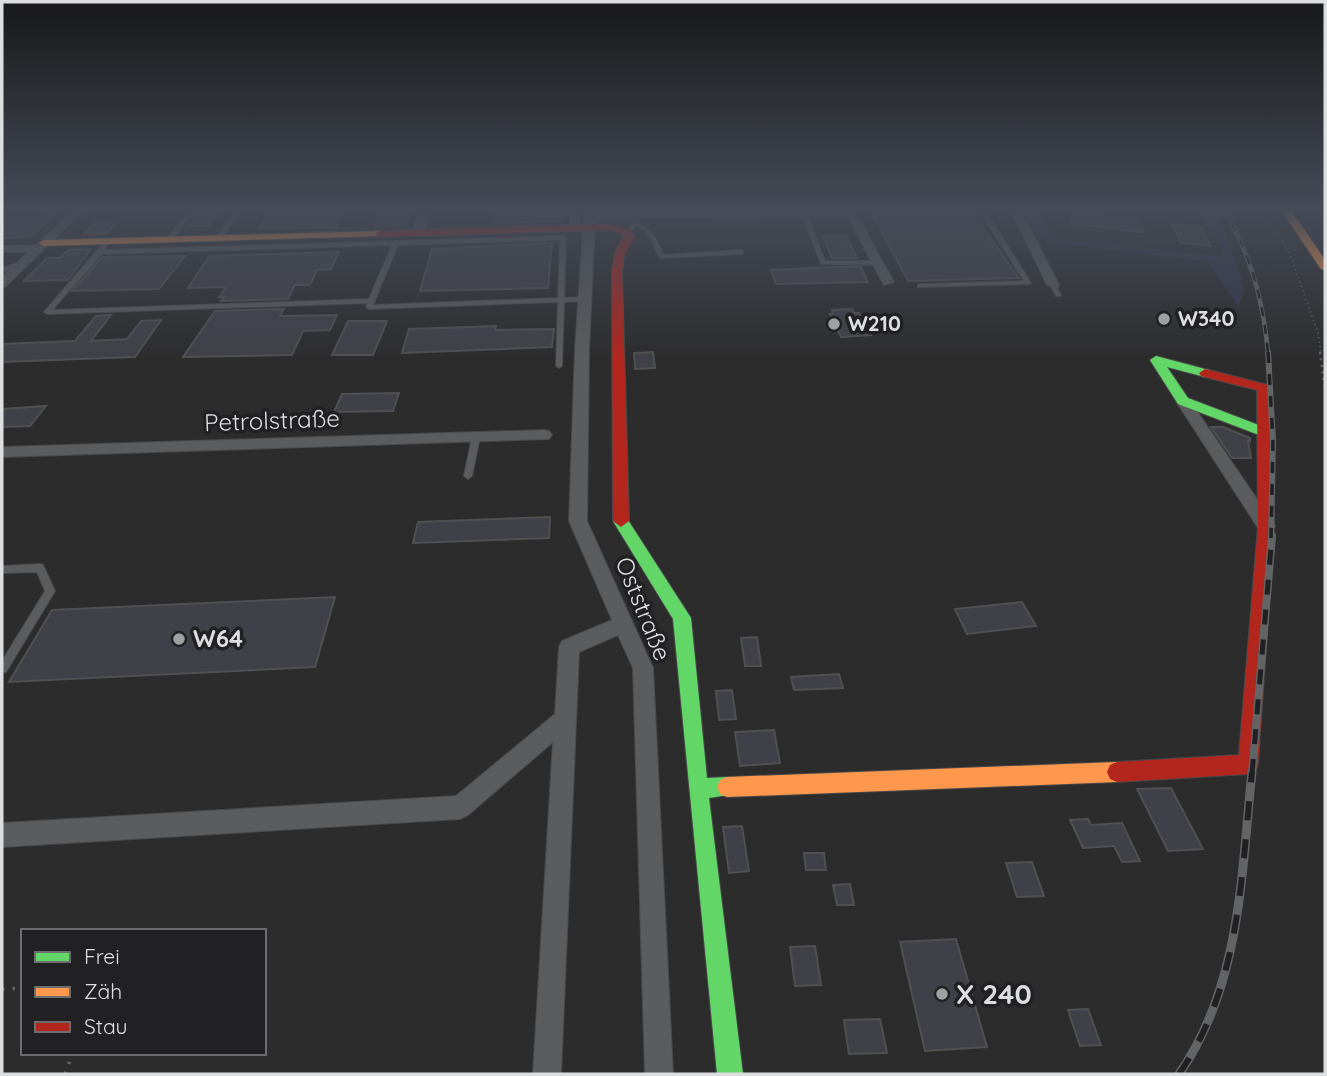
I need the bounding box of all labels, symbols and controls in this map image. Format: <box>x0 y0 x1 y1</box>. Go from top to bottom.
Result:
place label: W340 <box>1178 305 1234 331</box>
place label: W210 <box>848 310 901 336</box>
marker: W340 <box>1156 311 1172 327</box>
marker: W210 <box>826 316 842 332</box>
street label: Petrolstraße <box>204 403 340 437</box>
street label: Oststraße <box>610 552 678 665</box>
place label: W64 <box>193 623 243 653</box>
marker: W64 <box>171 631 187 647</box>
legend <box>21 929 266 1055</box>
text: Frei <box>84 943 120 969</box>
place label: X 240 <box>956 976 1032 1011</box>
text: Zäh <box>84 978 122 1004</box>
marker: X 240 <box>934 986 950 1002</box>
text: Stau <box>84 1013 127 1039</box>

